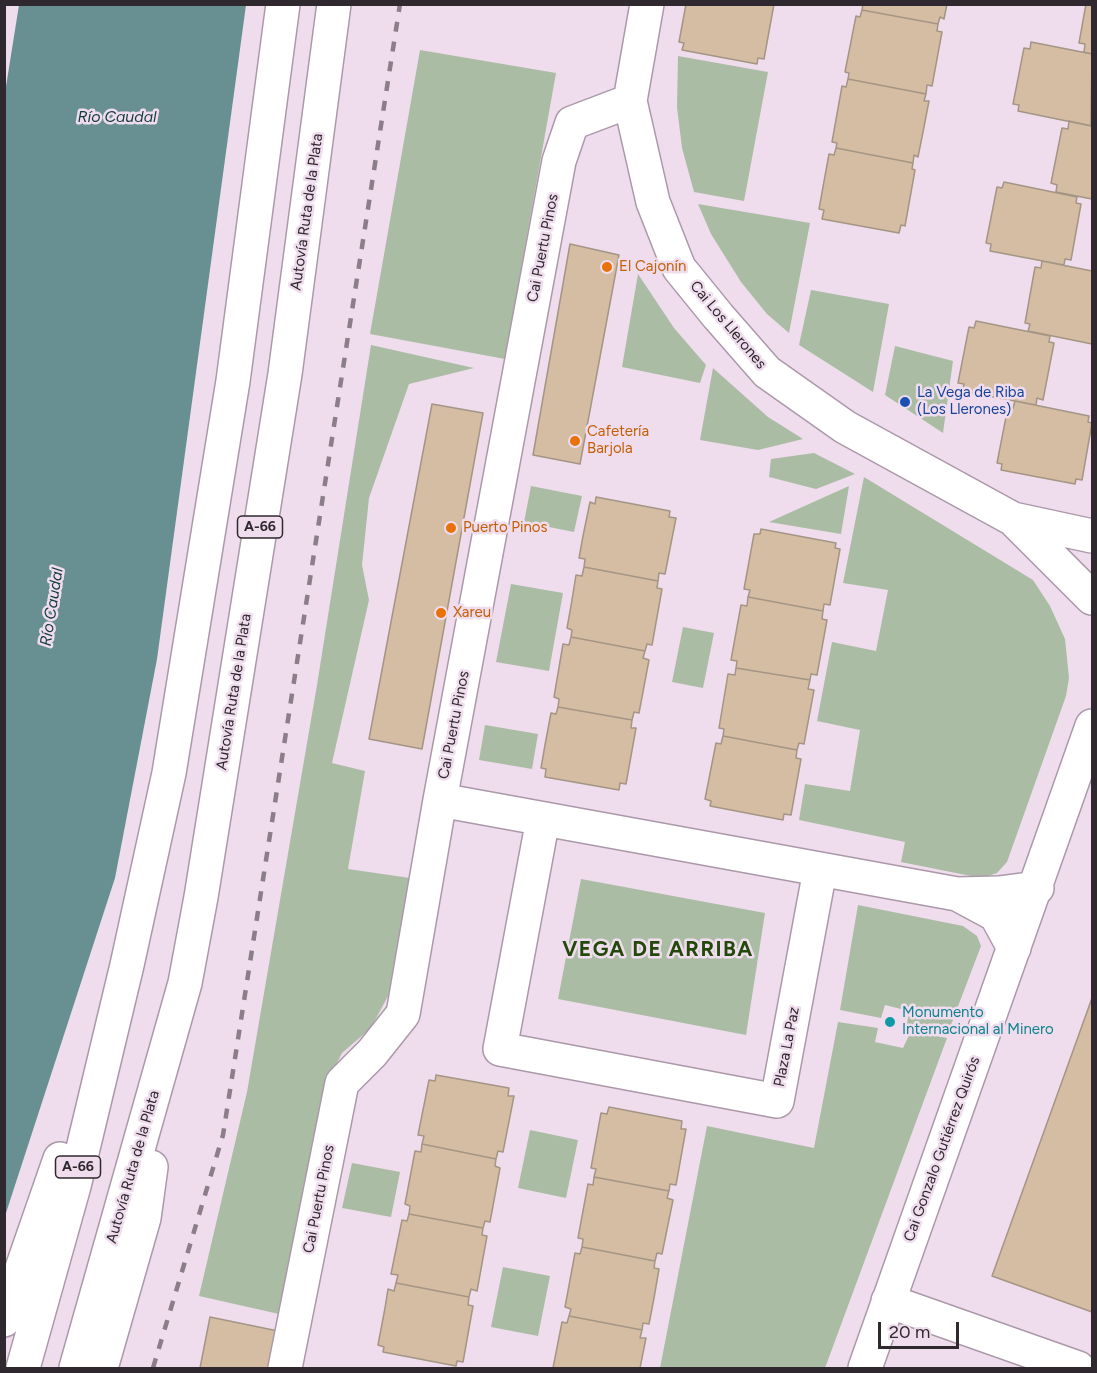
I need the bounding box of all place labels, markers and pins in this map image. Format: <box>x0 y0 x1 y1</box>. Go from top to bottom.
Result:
place label: El Cajonín <box>619 258 686 276</box>
marker: El Cajonín <box>600 260 614 274</box>
place label: La Vega de Riba (Los Llerones) <box>917 384 1024 419</box>
marker: La Vega de Riba (Los Llerones) <box>898 395 912 409</box>
place label: Cafetería Barjola <box>587 423 649 458</box>
marker: Cafetería Barjola <box>568 434 582 448</box>
place label: Puerto Pinos <box>463 519 548 537</box>
marker: Puerto Pinos <box>444 521 458 535</box>
place label: Xareu <box>453 604 491 622</box>
marker: Xareu <box>434 606 448 620</box>
place label: Monumento Internacional al Minero <box>902 1004 1054 1039</box>
marker: Monumento Internacional al Minero <box>883 1015 897 1029</box>

